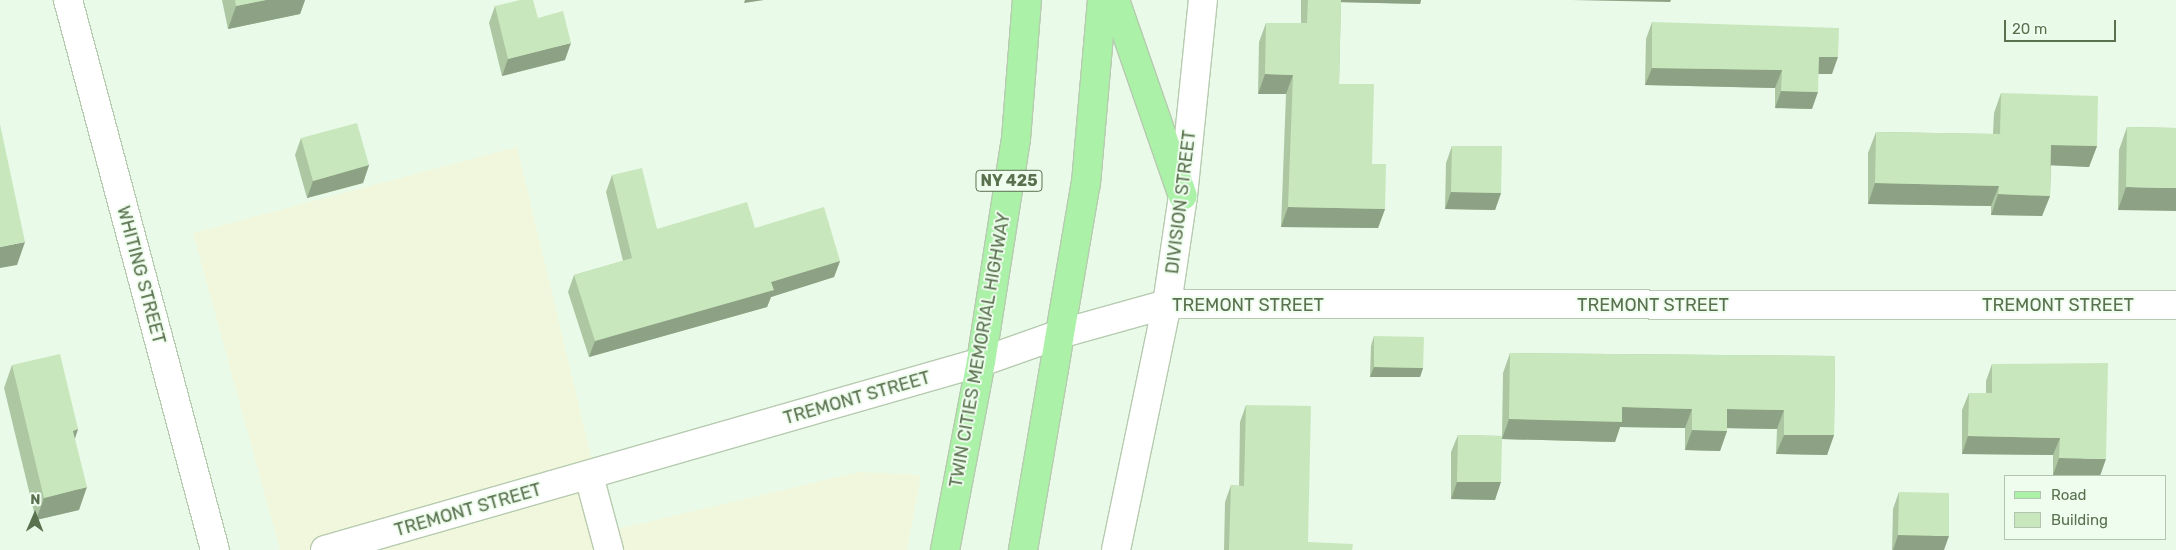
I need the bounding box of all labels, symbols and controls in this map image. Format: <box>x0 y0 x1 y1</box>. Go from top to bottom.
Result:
scale bar <box>2006 10 2118 42</box>
text: 20 m <box>2012 20 2047 38</box>
street label: DIVISION STREET <box>1161 129 1201 275</box>
road number: NY 425 <box>975 168 1043 195</box>
street label: WHITING STREET <box>112 204 170 346</box>
street label: TWIN CITIES MEMORIAL HIGHWAY <box>945 210 1015 490</box>
street label: TREMONT STREET <box>1172 294 1324 316</box>
street label: TREMONT STREET <box>1577 294 1729 316</box>
street label: TREMONT STREET <box>1982 294 2134 316</box>
street label: TREMONT STREET <box>781 367 933 429</box>
legend <box>2004 475 2166 540</box>
street label: TREMONT STREET <box>392 479 544 541</box>
text: Road <box>2051 486 2087 504</box>
north arrow <box>10 490 60 540</box>
text: N <box>30 491 40 508</box>
text: Building <box>2051 511 2108 529</box>

